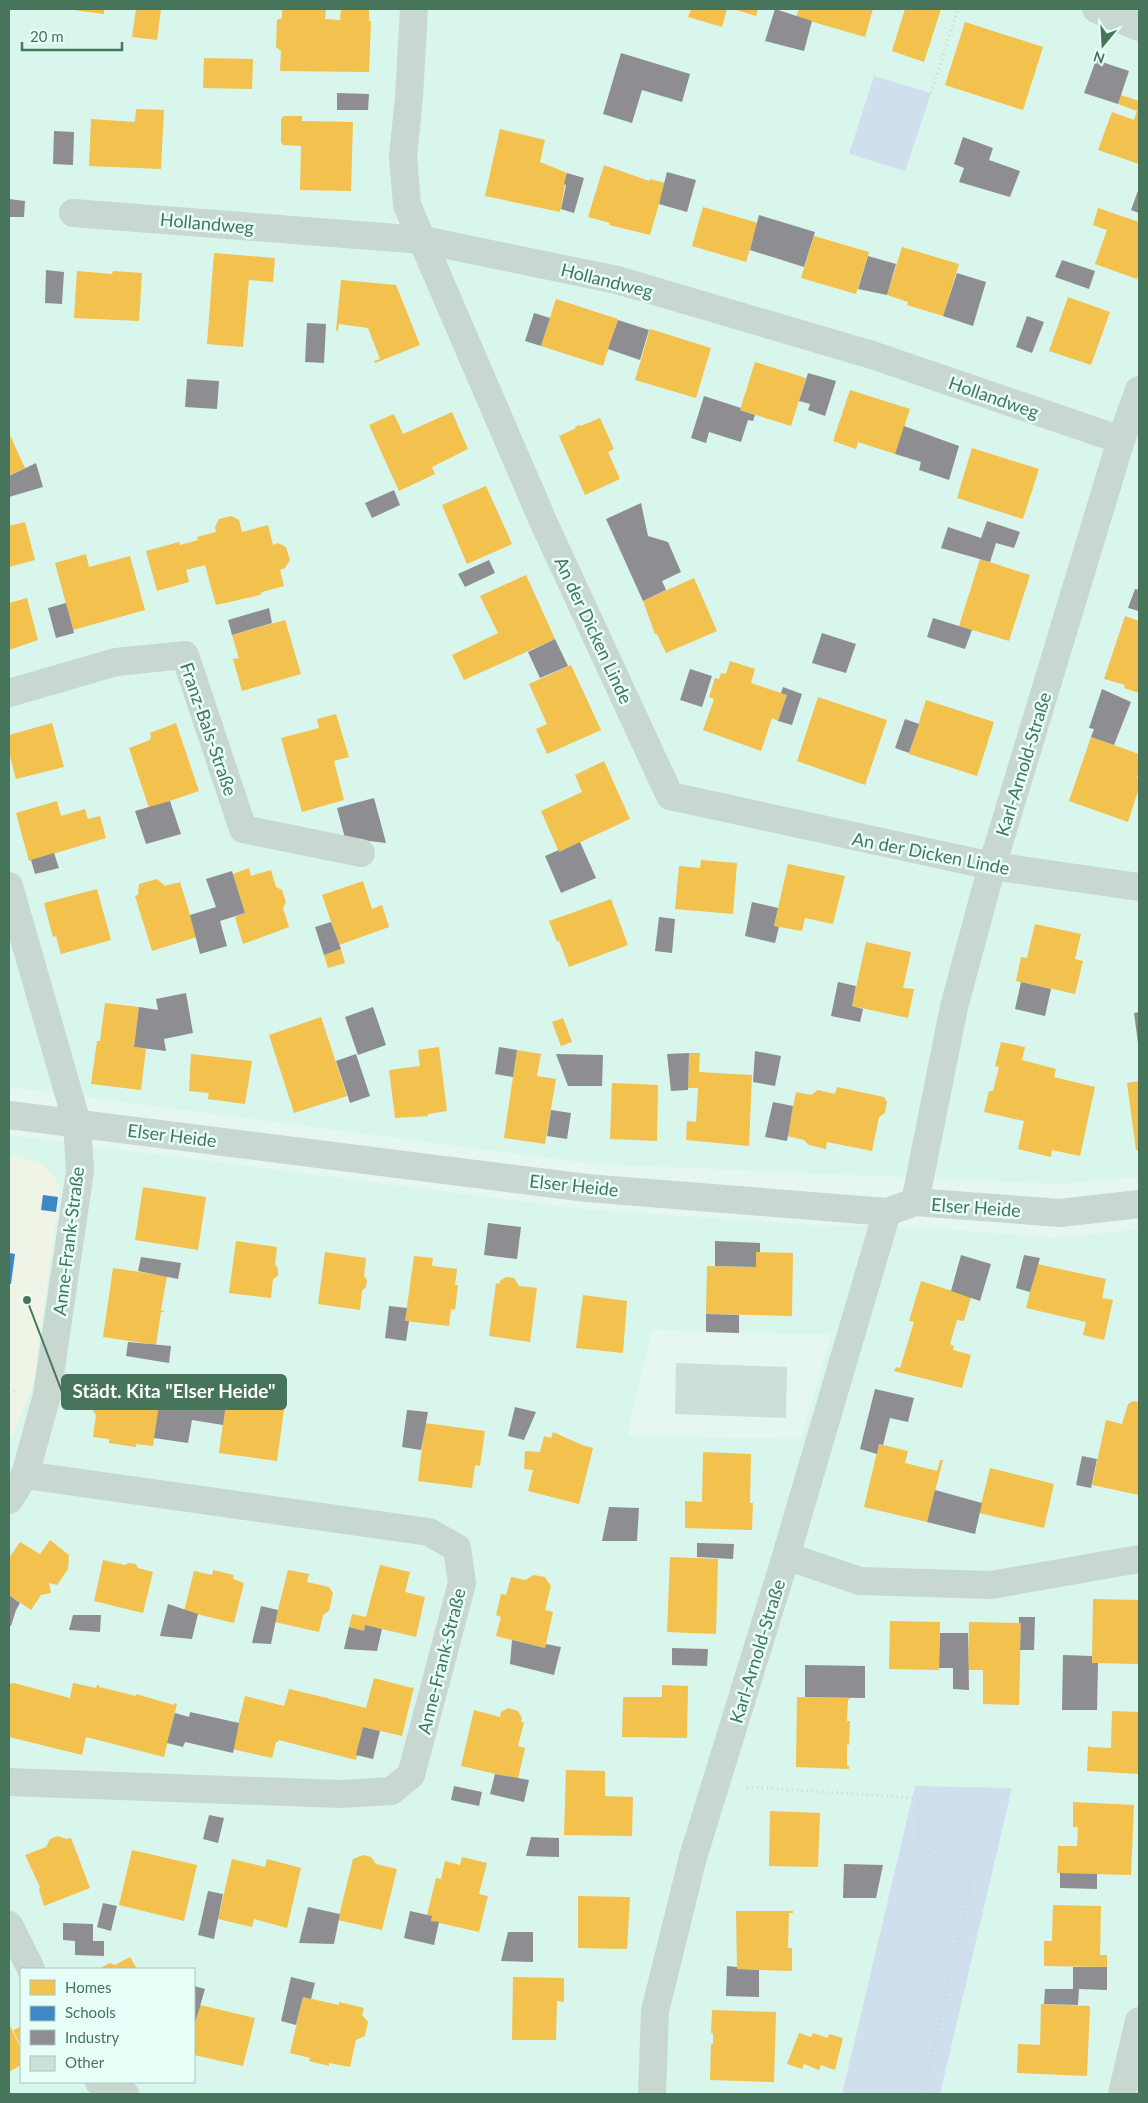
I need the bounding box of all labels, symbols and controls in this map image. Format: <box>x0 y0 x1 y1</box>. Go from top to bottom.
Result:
scale bar <box>22 20 122 52</box>
north arrow <box>1078 20 1128 70</box>
text: 20 m <box>30 27 64 45</box>
text: N <box>1091 48 1107 68</box>
street label: Hollandweg <box>159 208 255 238</box>
street label: Hollandweg <box>559 258 655 302</box>
street label: Hollandweg <box>946 371 1042 423</box>
street label: An der Dicken Linde <box>550 553 638 707</box>
street label: Franz-Bals-Straße <box>176 659 242 799</box>
street label: Karl-Arnold-Straße <box>991 689 1055 839</box>
street label: An der Dicken Linde <box>851 827 1011 879</box>
street label: Elser Heide <box>126 1119 218 1151</box>
street label: Anne-Frank-Straße <box>48 1165 88 1317</box>
street label: Elser Heide <box>528 1169 620 1201</box>
street label: Elser Heide <box>931 1193 1021 1221</box>
callout: Städt. Kita "Elser Heide" <box>62 1375 286 1409</box>
text: Städt. Kita "Elser Heide" <box>72 1379 276 1402</box>
street label: Karl-Arnold-Straße <box>725 1576 789 1726</box>
street label: Anne-Frank-Straße <box>412 1586 470 1736</box>
legend <box>20 1968 195 2083</box>
text: Homes <box>65 1978 111 1996</box>
text: Schools <box>65 2003 116 2021</box>
text: Industry <box>65 2028 120 2046</box>
text: Other <box>65 2053 105 2071</box>

